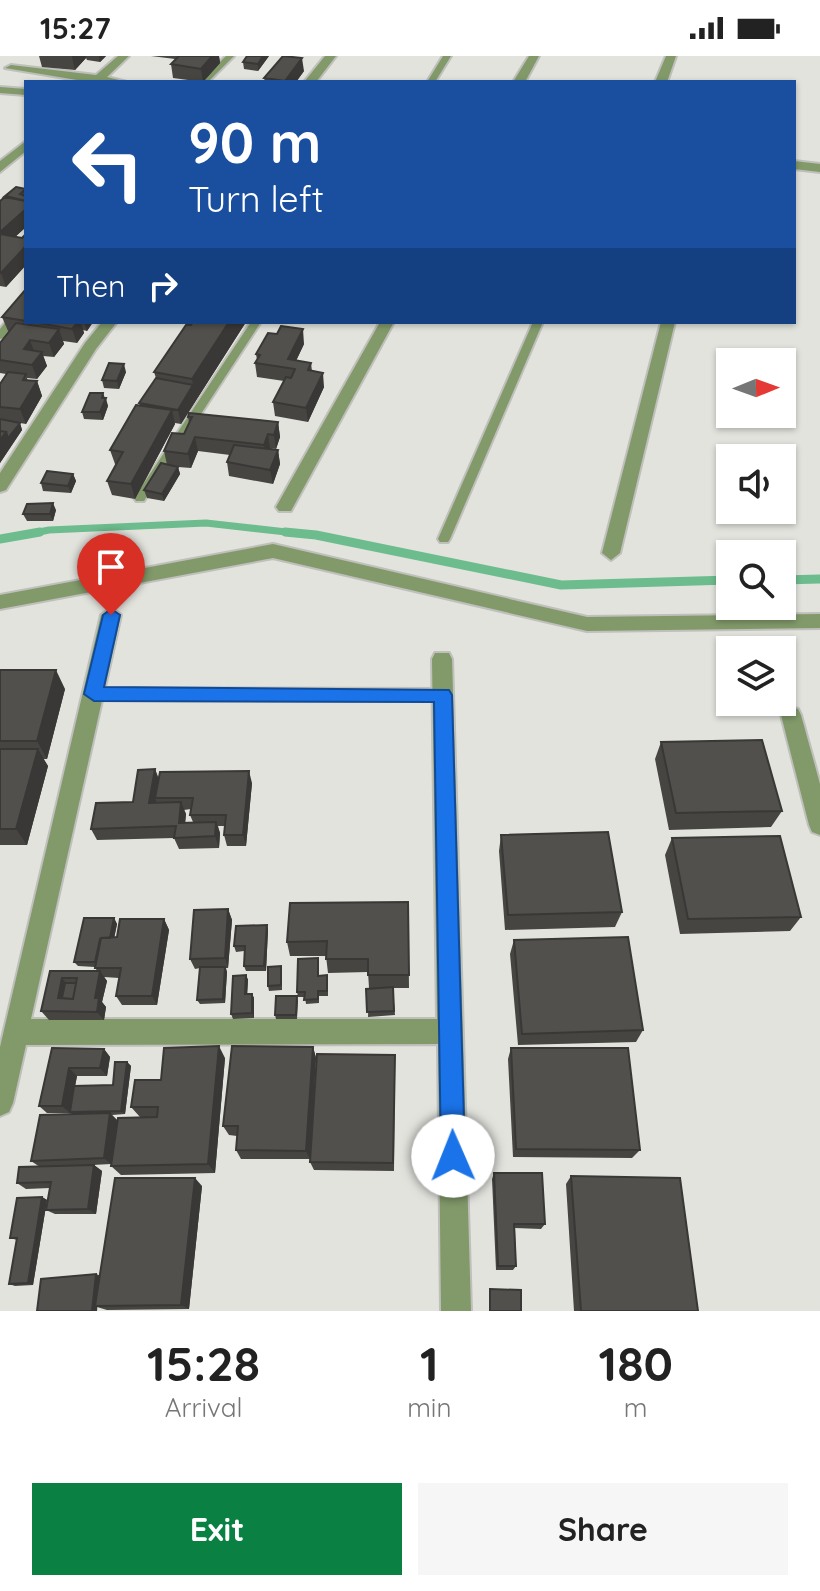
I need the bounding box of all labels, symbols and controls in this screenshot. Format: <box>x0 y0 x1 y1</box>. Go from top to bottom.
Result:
text: 15:27 <box>40 9 111 47</box>
text: 90 m <box>188 107 322 177</box>
icon: left <box>56 112 160 216</box>
text: Turn left <box>188 176 324 221</box>
icon: right <box>141 264 185 308</box>
text: Then <box>56 267 125 305</box>
north arrow <box>716 348 796 428</box>
map controls <box>716 348 796 716</box>
button: sound <box>716 444 796 524</box>
pin <box>77 533 145 615</box>
button: search <box>716 540 796 620</box>
icon: arrive <box>89 545 133 589</box>
button: layers <box>716 636 796 716</box>
position arrow <box>411 1114 495 1198</box>
text: 15:28 <box>147 1333 260 1393</box>
text: 1 <box>420 1333 439 1393</box>
text: 180 <box>599 1333 673 1393</box>
text: Arrival <box>165 1391 243 1424</box>
text: min <box>407 1391 451 1424</box>
text: m <box>624 1391 648 1424</box>
button: Exit <box>32 1483 402 1575</box>
button: Share <box>418 1483 788 1575</box>

